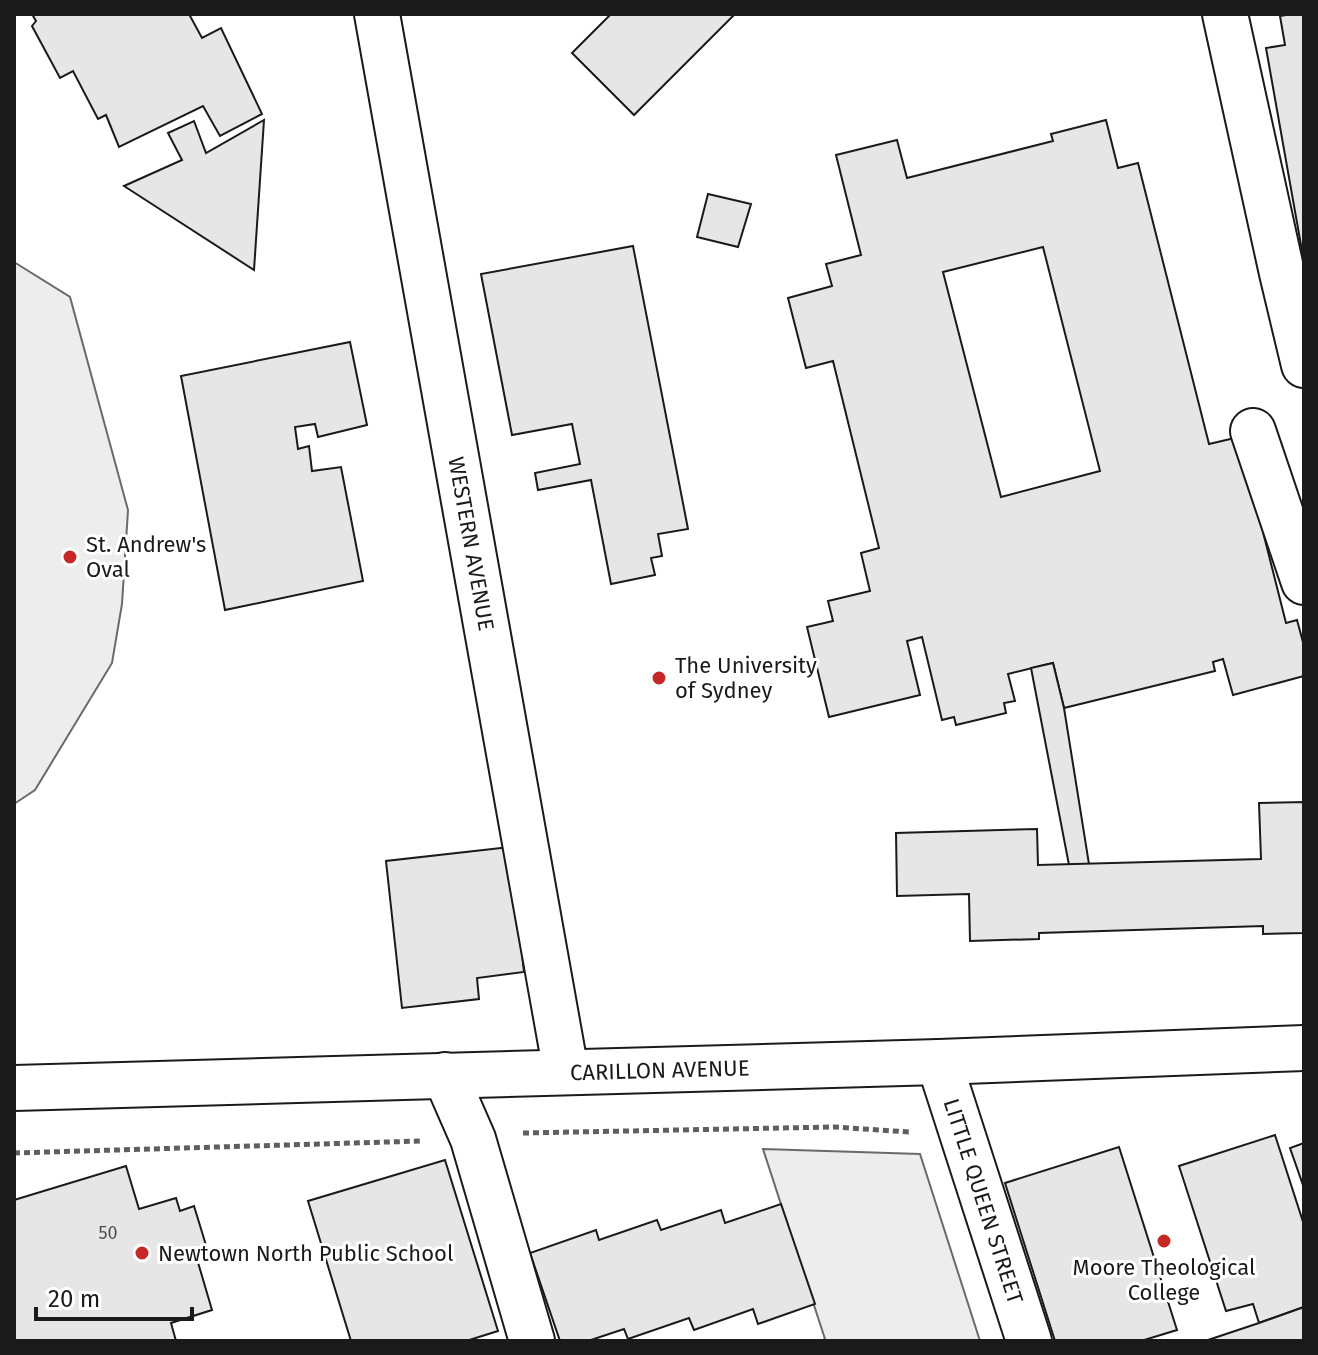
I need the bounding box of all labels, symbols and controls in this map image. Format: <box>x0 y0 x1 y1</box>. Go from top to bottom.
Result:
street label: WESTERN AVENUE <box>443 454 500 633</box>
place label: St. Andrew's Oval <box>86 531 206 583</box>
marker: St. Andrew's Oval <box>61 548 79 566</box>
place label: The University of Sydney <box>675 652 817 704</box>
marker: The University of Sydney <box>650 669 668 687</box>
street label: CARILLON AVENUE <box>570 1054 750 1086</box>
street label: LITTLE QUEEN STREET <box>938 1095 1030 1308</box>
house number: 50 <box>98 1222 118 1244</box>
marker: Moore Theological College <box>1155 1232 1173 1250</box>
place label: Newtown North Public School <box>158 1240 453 1267</box>
marker: Newtown North Public School <box>133 1244 151 1262</box>
place label: Moore Theological College <box>1073 1254 1255 1306</box>
scale bar <box>36 1271 192 1321</box>
text: 20 m <box>48 1285 100 1313</box>

